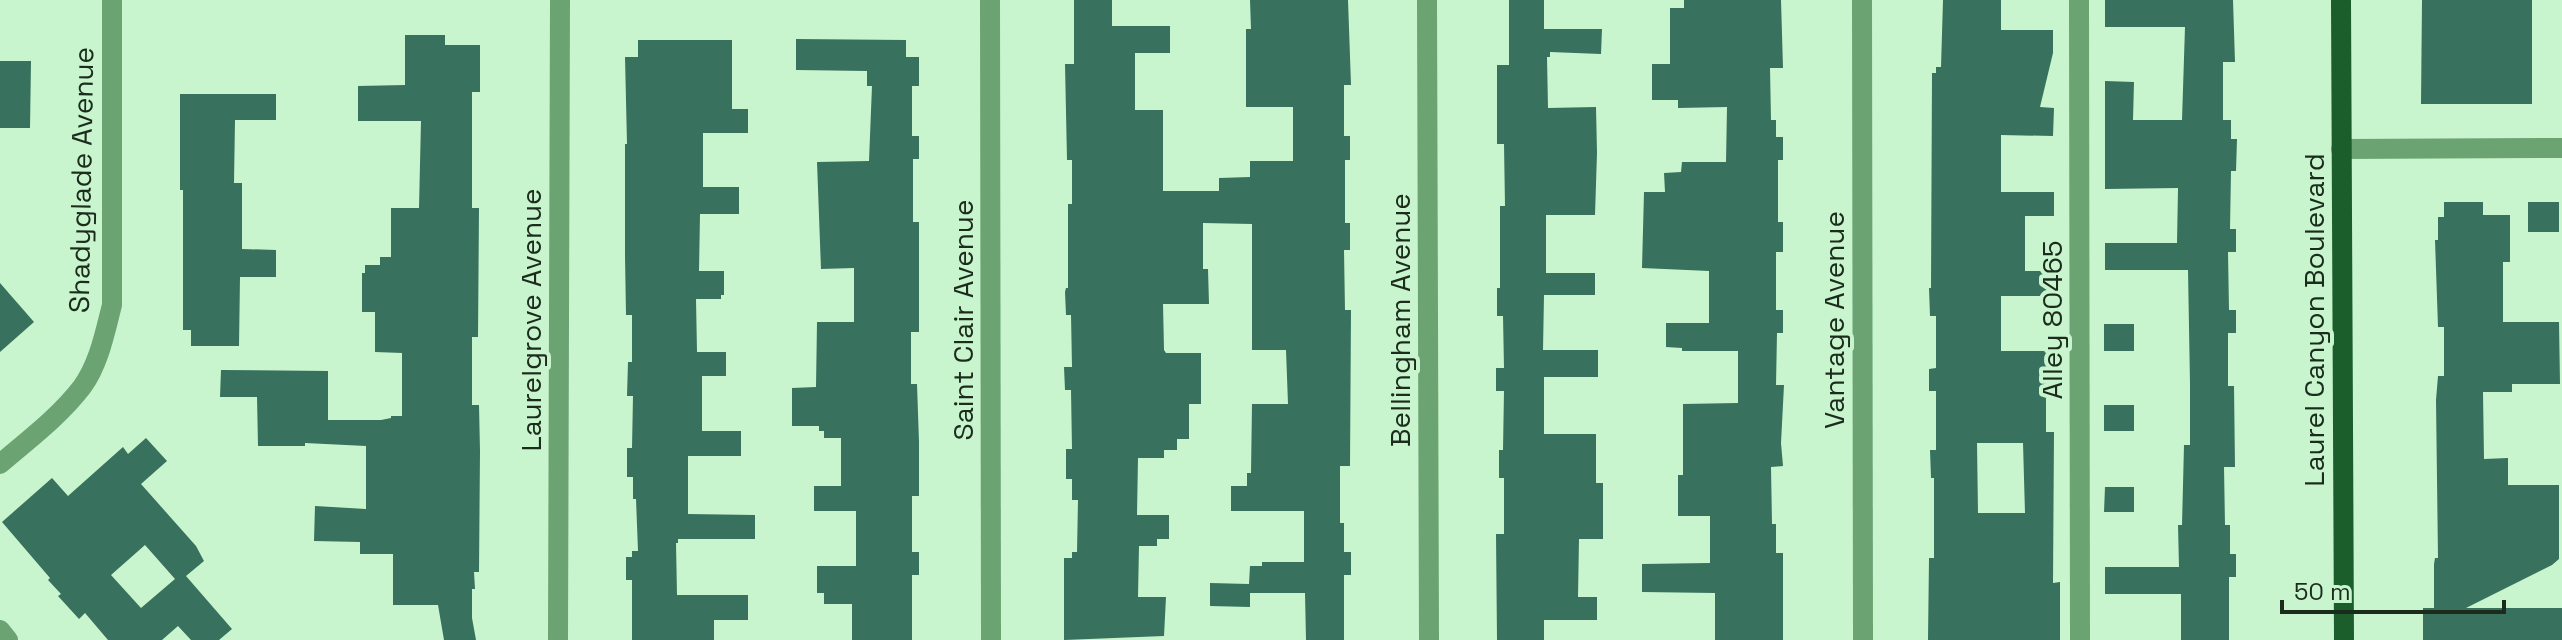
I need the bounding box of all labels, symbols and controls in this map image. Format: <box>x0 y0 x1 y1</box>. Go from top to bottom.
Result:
street label: Shadyglade Avenue <box>61 47 101 313</box>
street label: Laurel Canyon Boulevard <box>2296 153 2332 487</box>
street label: Laurelgrove Avenue <box>513 188 549 452</box>
street label: Bellingham Avenue <box>1382 193 1418 447</box>
street label: Saint Clair Avenue <box>945 199 981 441</box>
street label: Vantage Avenue <box>1816 211 1852 429</box>
street label: Alley 80465 <box>2034 240 2070 400</box>
scale bar <box>2282 564 2504 614</box>
text: 50 m <box>2294 576 2351 607</box>

